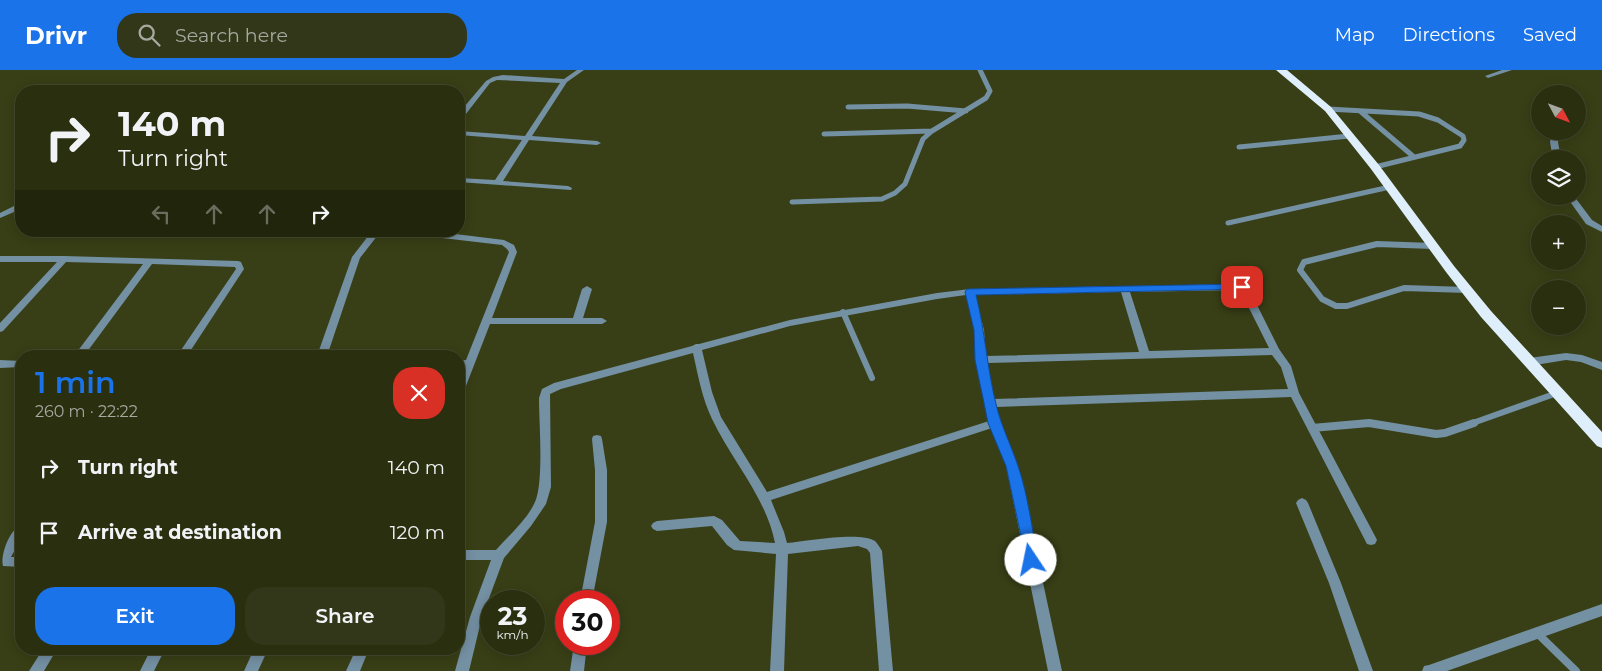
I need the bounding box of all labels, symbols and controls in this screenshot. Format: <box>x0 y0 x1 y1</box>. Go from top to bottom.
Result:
search box <box>117 13 467 58</box>
text: Drivr <box>25 21 87 50</box>
icon: search <box>135 21 163 49</box>
text: Search here <box>175 24 288 47</box>
text: Map <box>1335 24 1375 46</box>
text: Directions <box>1403 24 1495 46</box>
text: Saved <box>1523 24 1577 46</box>
north arrow <box>1531 85 1586 140</box>
map controls <box>1531 85 1586 335</box>
text: 140 m <box>118 102 226 145</box>
icon: right <box>35 105 100 170</box>
text: Turn right <box>118 145 228 172</box>
button: layers <box>1531 150 1586 205</box>
icon: left <box>147 200 175 228</box>
icon: ahead <box>200 200 228 228</box>
icon: ahead <box>253 200 281 228</box>
icon: right <box>306 200 334 228</box>
button: + <box>1531 215 1586 270</box>
pin <box>1221 266 1263 308</box>
icon: arrive <box>1228 273 1256 301</box>
button: − <box>1531 280 1586 335</box>
text: 1 min <box>35 364 116 401</box>
button: close <box>393 367 445 419</box>
text: 260 m · 22:22 <box>35 402 138 421</box>
icon: right <box>35 454 63 482</box>
text: Turn right <box>78 456 178 479</box>
text: 140 m <box>388 456 445 479</box>
icon: arrive <box>35 519 63 547</box>
text: Arrive at destination <box>78 521 282 544</box>
text: 120 m <box>390 521 445 544</box>
position arrow <box>1004 533 1056 585</box>
button: Exit <box>35 587 235 645</box>
button: Share <box>245 587 445 645</box>
speed limit sign: 30 <box>555 590 620 655</box>
text: 23 <box>498 601 527 631</box>
text: km/h <box>496 627 529 642</box>

